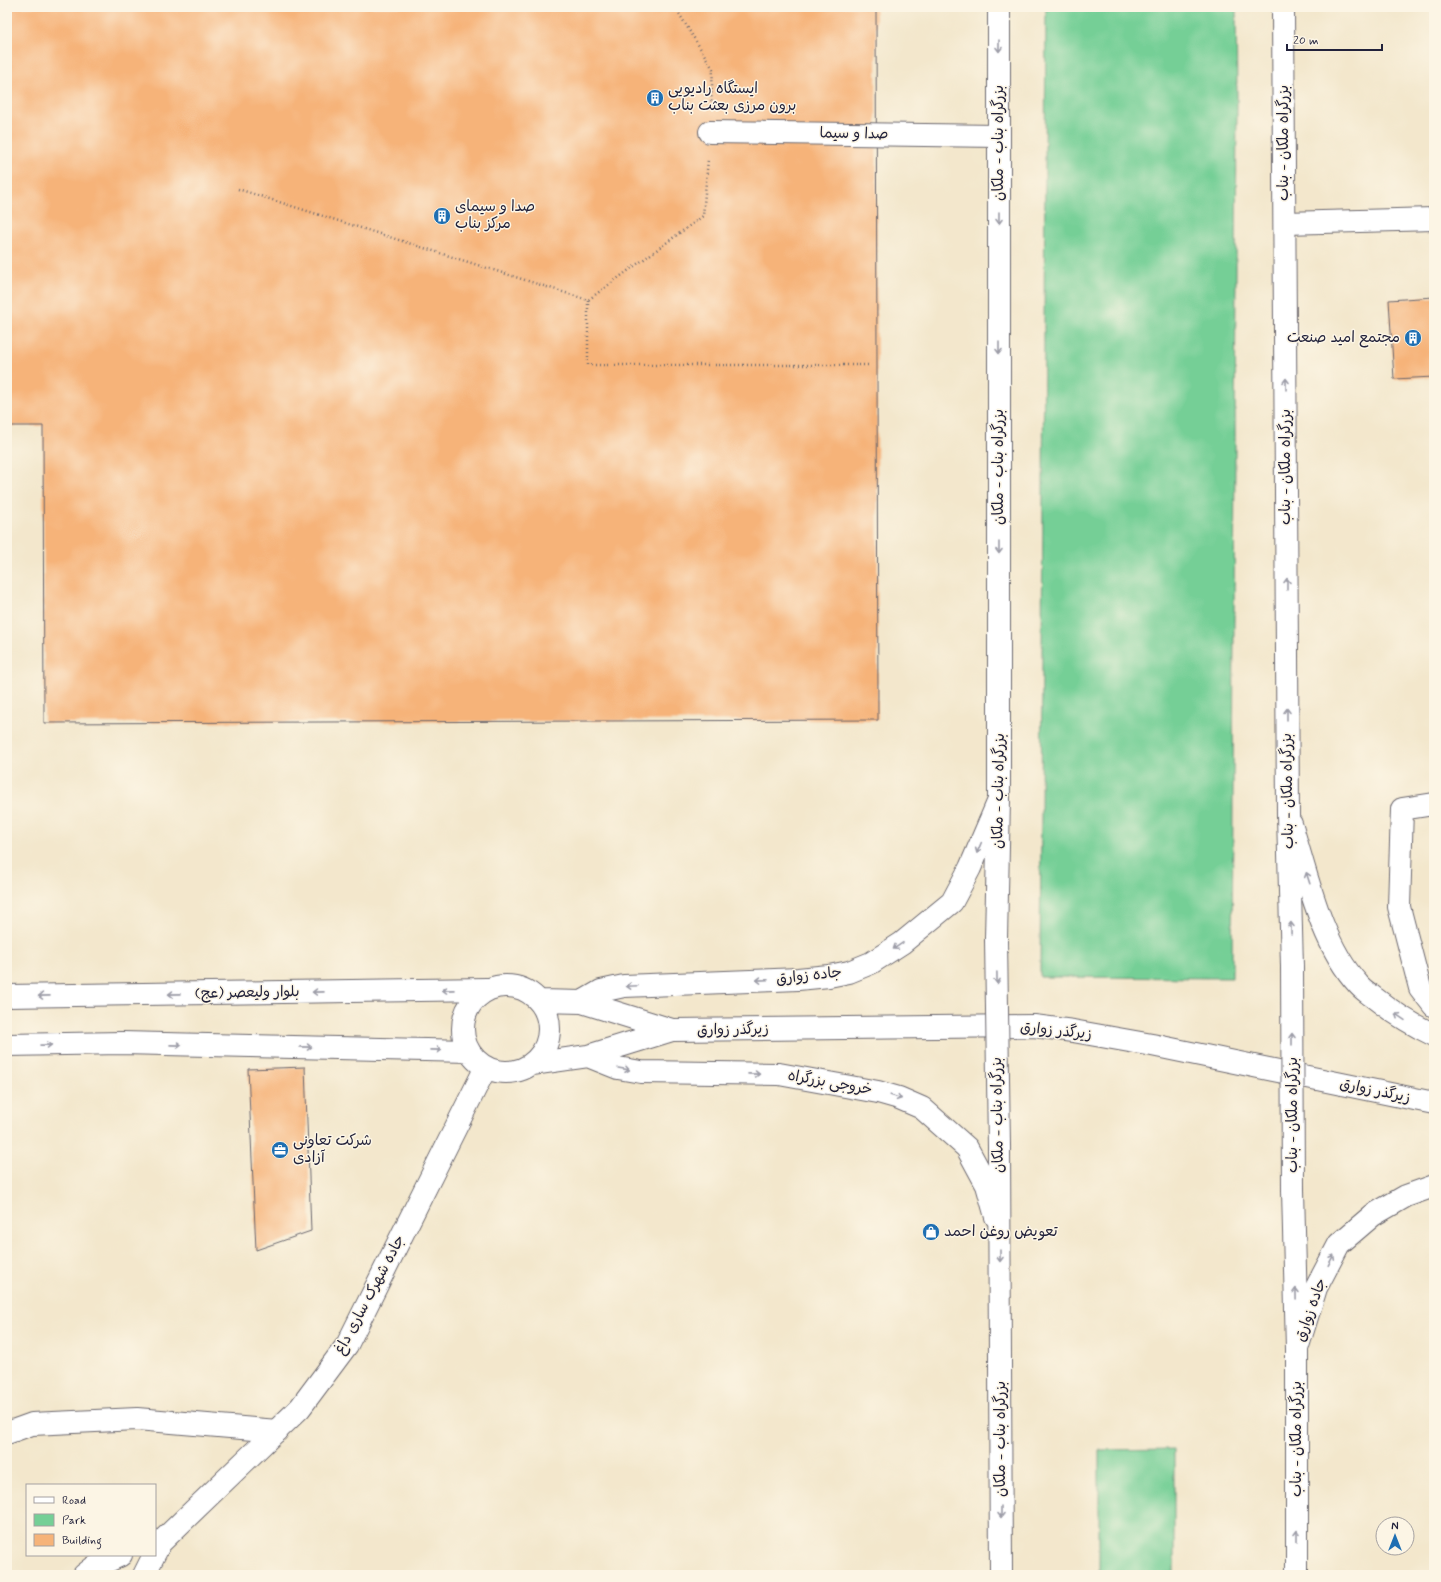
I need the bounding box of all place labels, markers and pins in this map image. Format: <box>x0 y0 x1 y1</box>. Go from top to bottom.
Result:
place label: ایستگاه رادیویی برون مرزی بعثت بناب <box>668 79 796 116</box>
building icon: ایستگاه رادیویی برون مرزی بعثت بناب <box>645 88 665 108</box>
place label: صدا و سیمای مرکز بناب <box>455 197 535 234</box>
building icon: صدا و سیمای مرکز بناب <box>432 206 452 226</box>
place label: مجتمع امید صنعت <box>1287 328 1400 348</box>
building icon: مجتمع امید صنعت <box>1403 328 1423 348</box>
place label: شرکت تعاونی آزادی <box>293 1131 372 1168</box>
office icon: شرکت تعاونی آزادی <box>270 1140 290 1160</box>
shop icon: تعویض روغن احمد <box>921 1222 941 1242</box>
place label: تعویض روغن احمد <box>944 1222 1058 1242</box>

